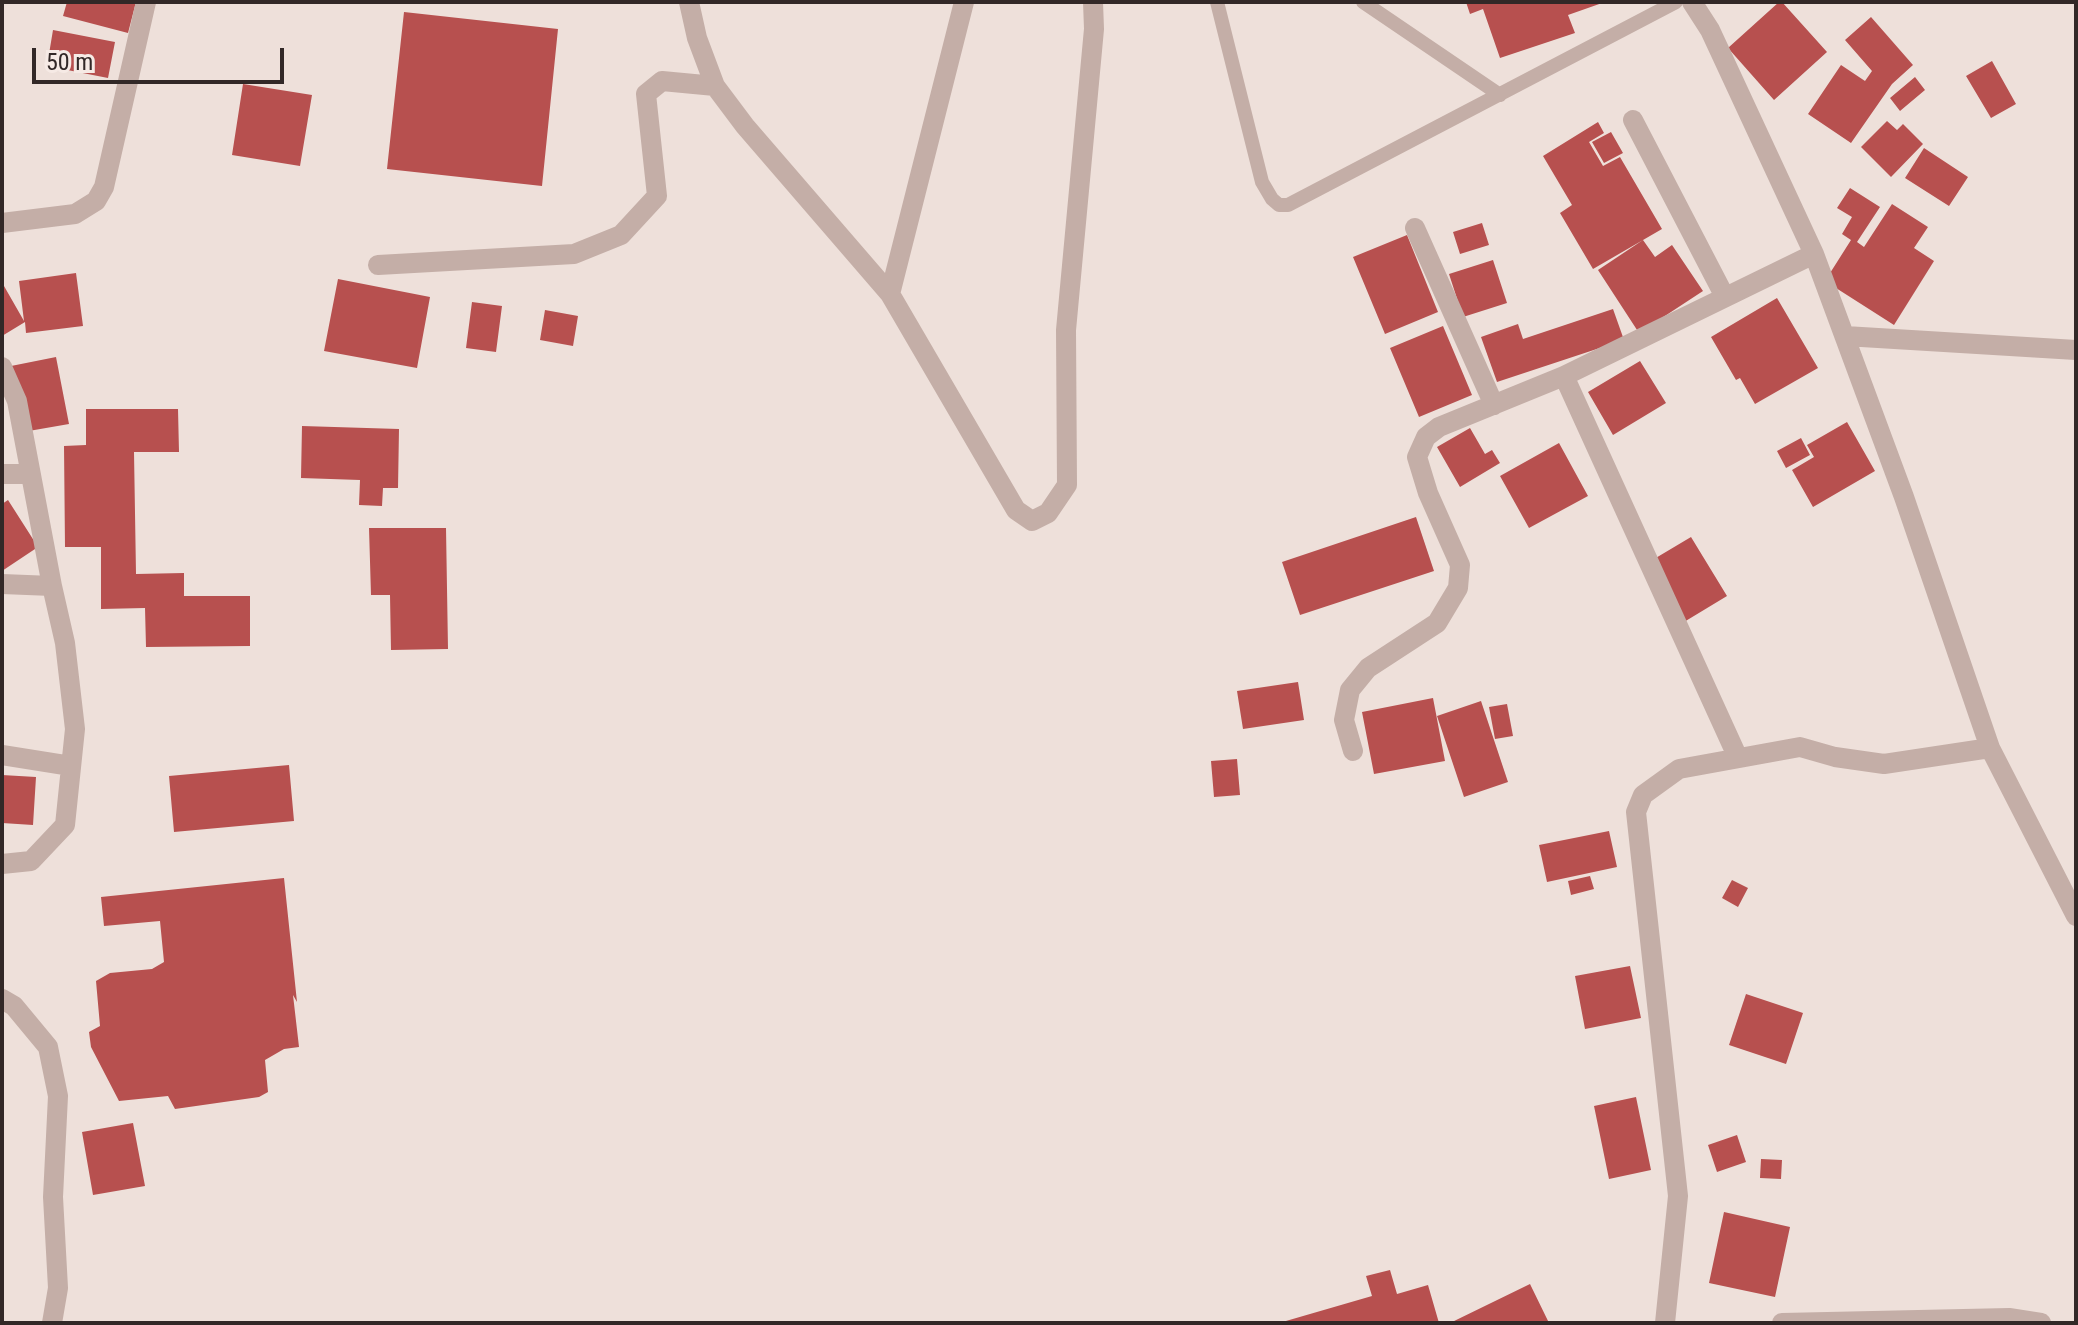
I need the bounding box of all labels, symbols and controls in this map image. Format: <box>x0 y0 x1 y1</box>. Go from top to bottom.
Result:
scale bar <box>36 32 288 82</box>
text: 50 m <box>46 48 93 76</box>

